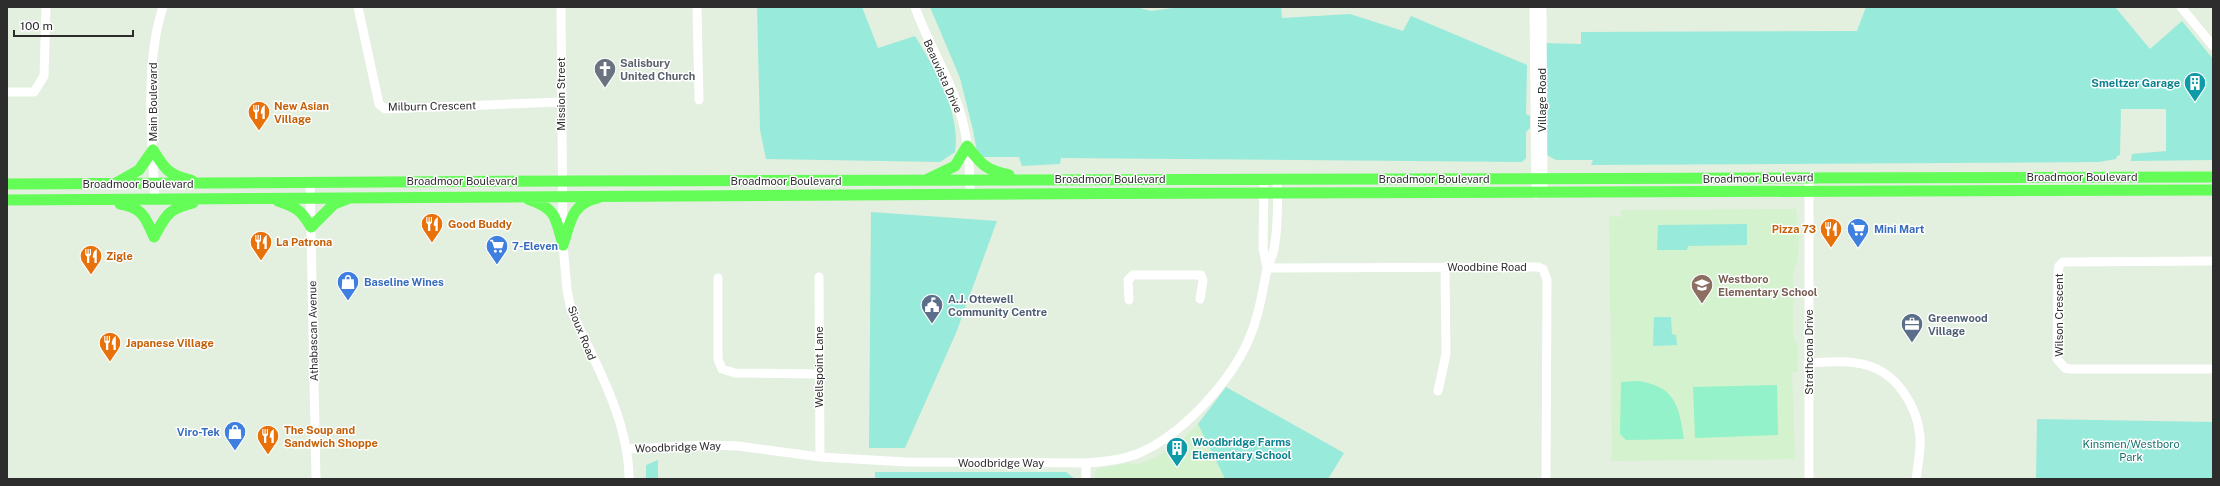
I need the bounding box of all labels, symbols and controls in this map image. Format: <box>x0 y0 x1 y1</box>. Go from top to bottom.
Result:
scale bar <box>14 12 133 38</box>
text: 100 m <box>20 19 53 33</box>
street label: Beauvista Drive <box>921 37 965 115</box>
church icon: Salisbury United Church <box>592 56 618 89</box>
street label: Mission Street <box>555 57 567 131</box>
place label: Salisbury United Church <box>620 57 695 82</box>
street label: Main Boulevard <box>147 62 159 142</box>
street label: Village Road <box>1536 68 1548 132</box>
building icon: Smeltzer Garage <box>2182 70 2208 103</box>
place label: Smeltzer Garage <box>2091 77 2180 89</box>
restaurant icon: New Asian Village <box>246 99 272 132</box>
street label: Milburn Crescent <box>388 99 476 113</box>
place label: New Asian Village <box>274 100 329 125</box>
street label: Broadmoor Boulevard <box>1702 171 1814 185</box>
street label: Broadmoor Boulevard <box>2027 171 2137 183</box>
street label: Broadmoor Boulevard <box>1055 173 1165 185</box>
street label: Broadmoor Boulevard <box>1379 173 1489 185</box>
street label: Broadmoor Boulevard <box>407 175 517 187</box>
street label: Broadmoor Boulevard <box>731 175 841 187</box>
street label: Broadmoor Boulevard <box>83 178 193 190</box>
restaurant icon: Good Buddy <box>419 211 445 244</box>
restaurant icon: Pizza 73 <box>1818 216 1844 249</box>
supermarket icon: Mini Mart <box>1845 216 1871 249</box>
place label: Good Buddy <box>448 218 513 230</box>
place label: Pizza 73 <box>1772 223 1816 235</box>
place label: Mini Mart <box>1874 223 1925 235</box>
restaurant icon: La Patrona <box>248 229 274 262</box>
supermarket icon: 7-Eleven <box>484 233 510 266</box>
place label: La Patrona <box>276 236 332 248</box>
place label: 7-Eleven <box>512 240 558 252</box>
restaurant icon: Zigle <box>78 243 104 276</box>
place label: Zigle <box>106 250 133 262</box>
street label: Woodbine Road <box>1447 261 1527 273</box>
shop icon: Baseline Wines <box>335 269 361 302</box>
school or university icon: Westboro Elementary School <box>1689 272 1715 305</box>
place label: Westboro Elementary School <box>1718 273 1818 298</box>
street label: Wilson Crescent <box>2053 273 2065 357</box>
place label: Baseline Wines <box>364 276 444 288</box>
street label: Athabascan Avenue <box>306 281 320 381</box>
public building icon: A.J. Ottewell Community Centre <box>919 292 945 325</box>
place label: A.J. Ottewell Community Centre <box>948 293 1047 318</box>
street label: Sioux Road <box>566 304 598 362</box>
street label: Strathcona Drive <box>1803 309 1815 395</box>
office icon: Greenwood Village <box>1899 311 1925 344</box>
place label: Greenwood Village <box>1928 312 1988 337</box>
street label: Wellspoint Lane <box>813 326 825 408</box>
restaurant icon: Japanese Village <box>97 330 123 363</box>
place label: Japanese Village <box>126 337 214 349</box>
shop icon: Viro-Tek <box>222 419 248 452</box>
restaurant icon: The Soup and Sandwich Shoppe <box>255 423 281 456</box>
place label: The Soup and Sandwich Shoppe <box>284 424 378 449</box>
place label: Viro-Tek <box>177 426 221 438</box>
building icon: Woodbridge Farms Elementary School <box>1164 435 1190 468</box>
place label: Woodbridge Farms Elementary School <box>1192 436 1292 461</box>
park label: Kinsmen/Westboro Park <box>2082 438 2180 463</box>
street label: Woodbridge Way <box>635 439 721 455</box>
street label: Woodbridge Way <box>958 457 1044 469</box>

